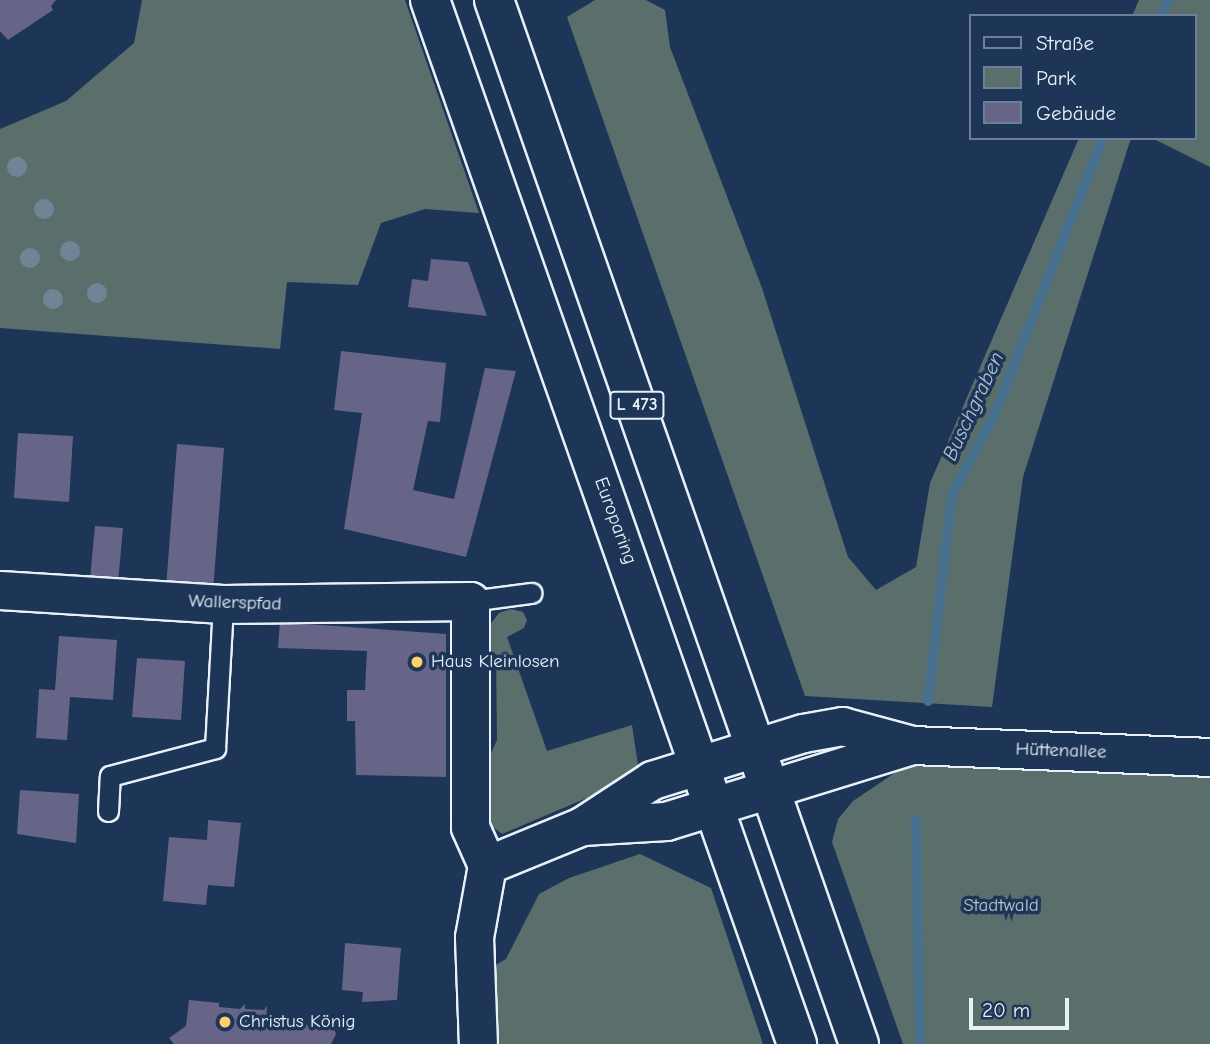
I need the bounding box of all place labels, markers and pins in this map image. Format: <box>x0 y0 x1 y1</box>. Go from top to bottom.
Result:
place label: Haus Kleinlosen <box>431 651 560 673</box>
marker: Haus Kleinlosen <box>409 654 425 670</box>
place label: Christus König <box>239 1011 356 1033</box>
marker: Christus König <box>217 1014 233 1030</box>

